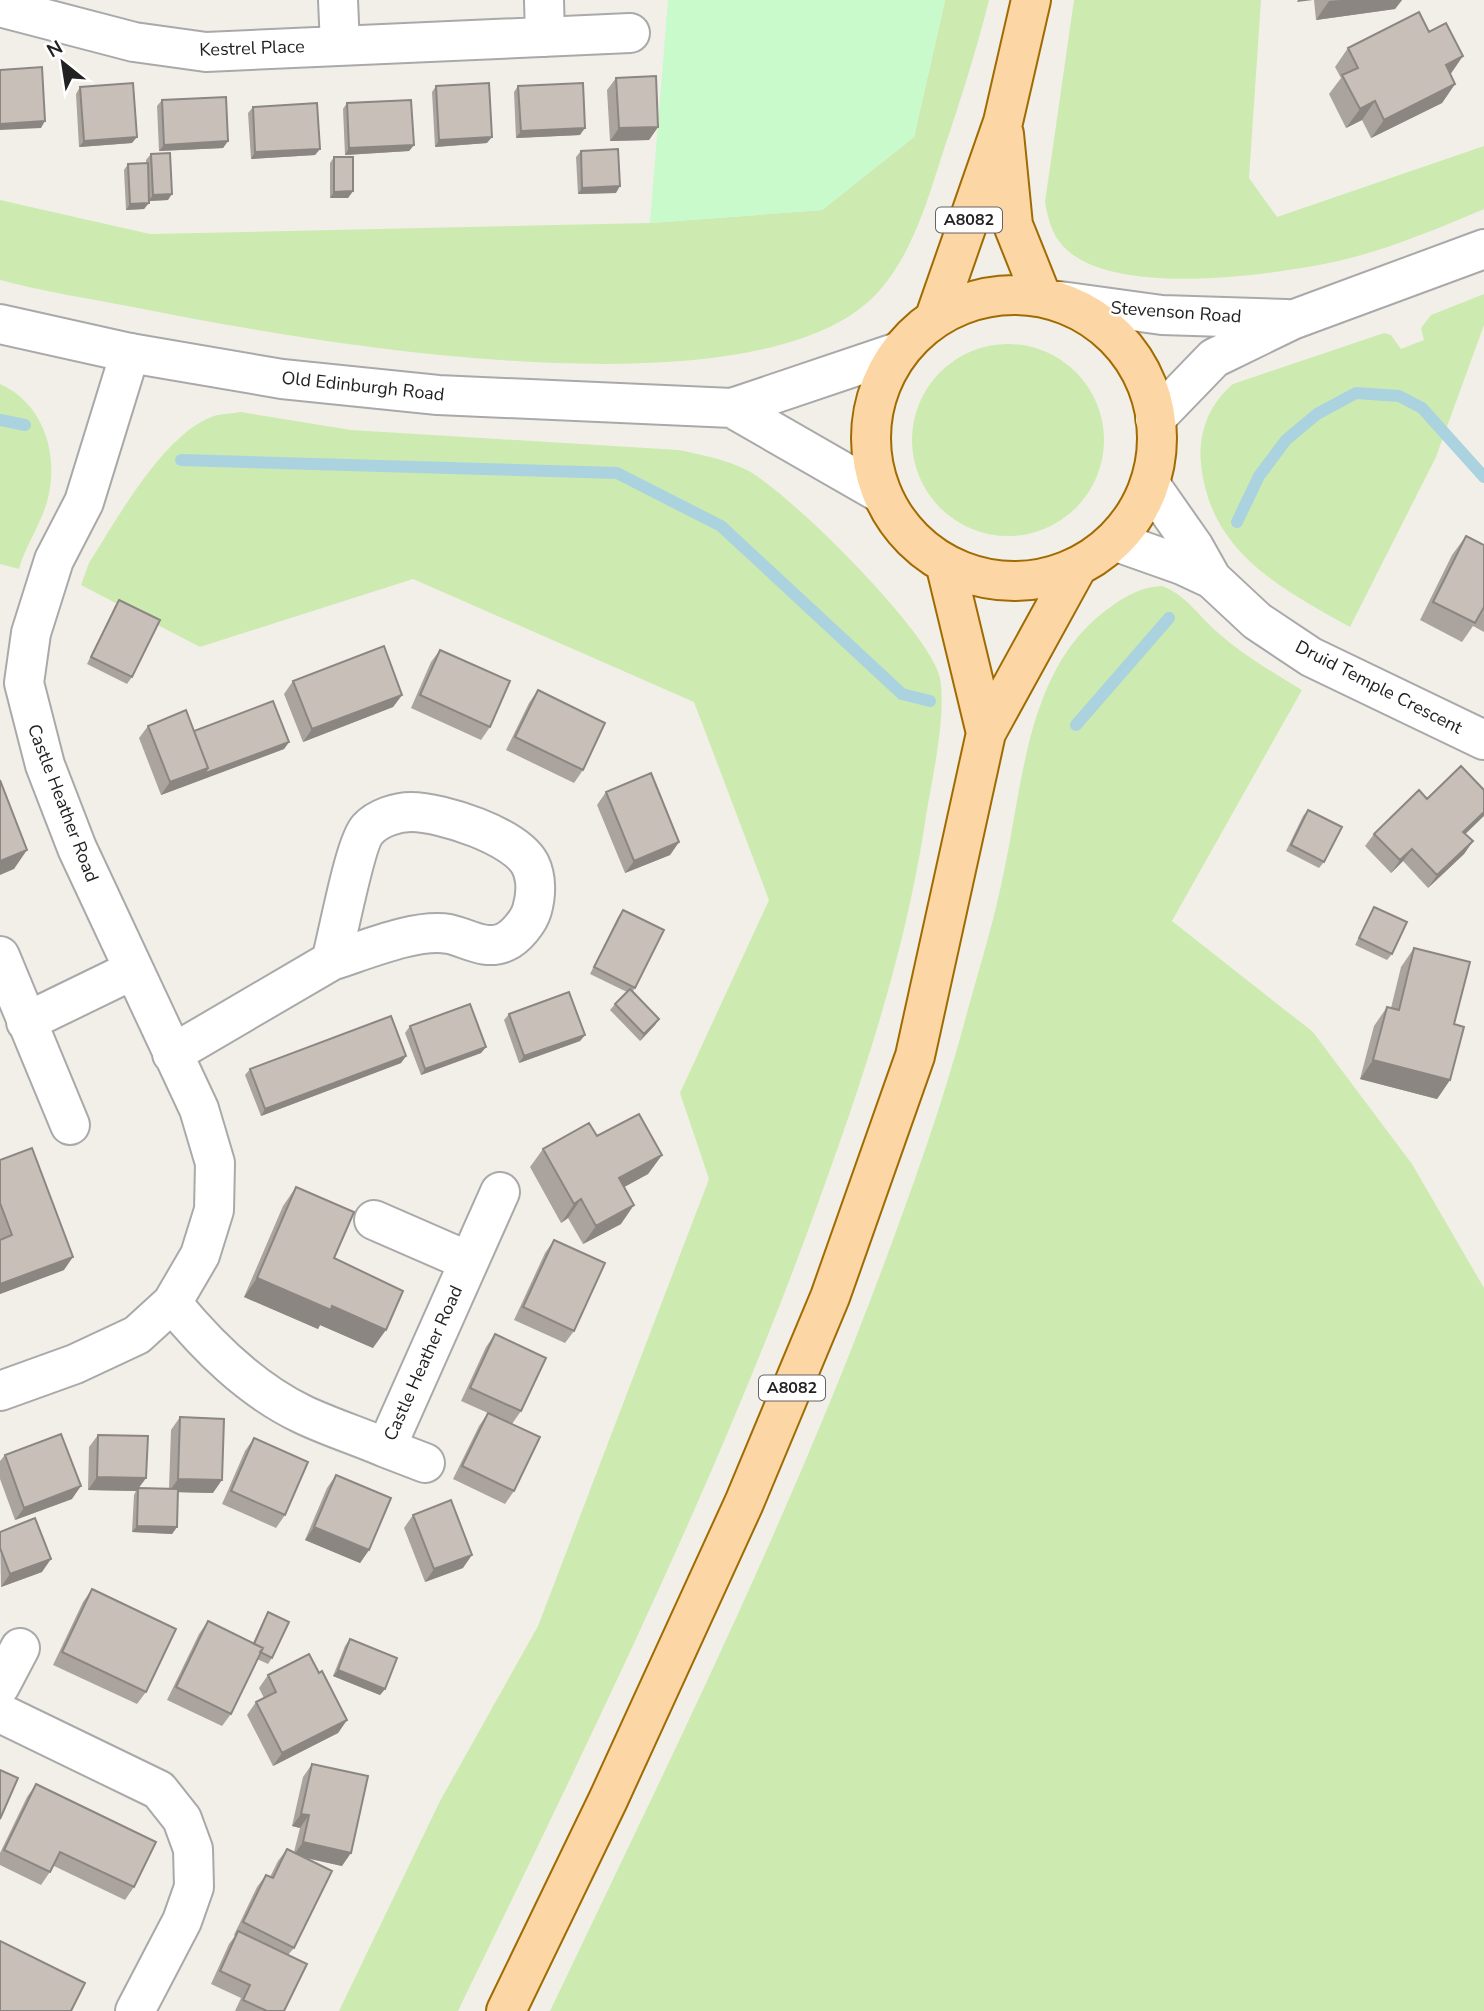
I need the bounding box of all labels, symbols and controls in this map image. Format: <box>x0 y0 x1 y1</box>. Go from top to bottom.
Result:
north arrow <box>28 28 98 98</box>
text: N <box>42 34 68 64</box>
street label: Kestrel Place <box>199 34 305 62</box>
road number: A8082 <box>936 208 1002 232</box>
street label: Stevenson Road <box>1110 295 1242 329</box>
street label: Old Edinburgh Road <box>280 366 446 406</box>
street label: Druid Temple Crescent <box>1291 634 1467 740</box>
street label: Castle Heather Road <box>22 720 104 886</box>
street label: Castle Heather Road <box>378 1282 468 1444</box>
road number: A8082 <box>759 1376 825 1400</box>

